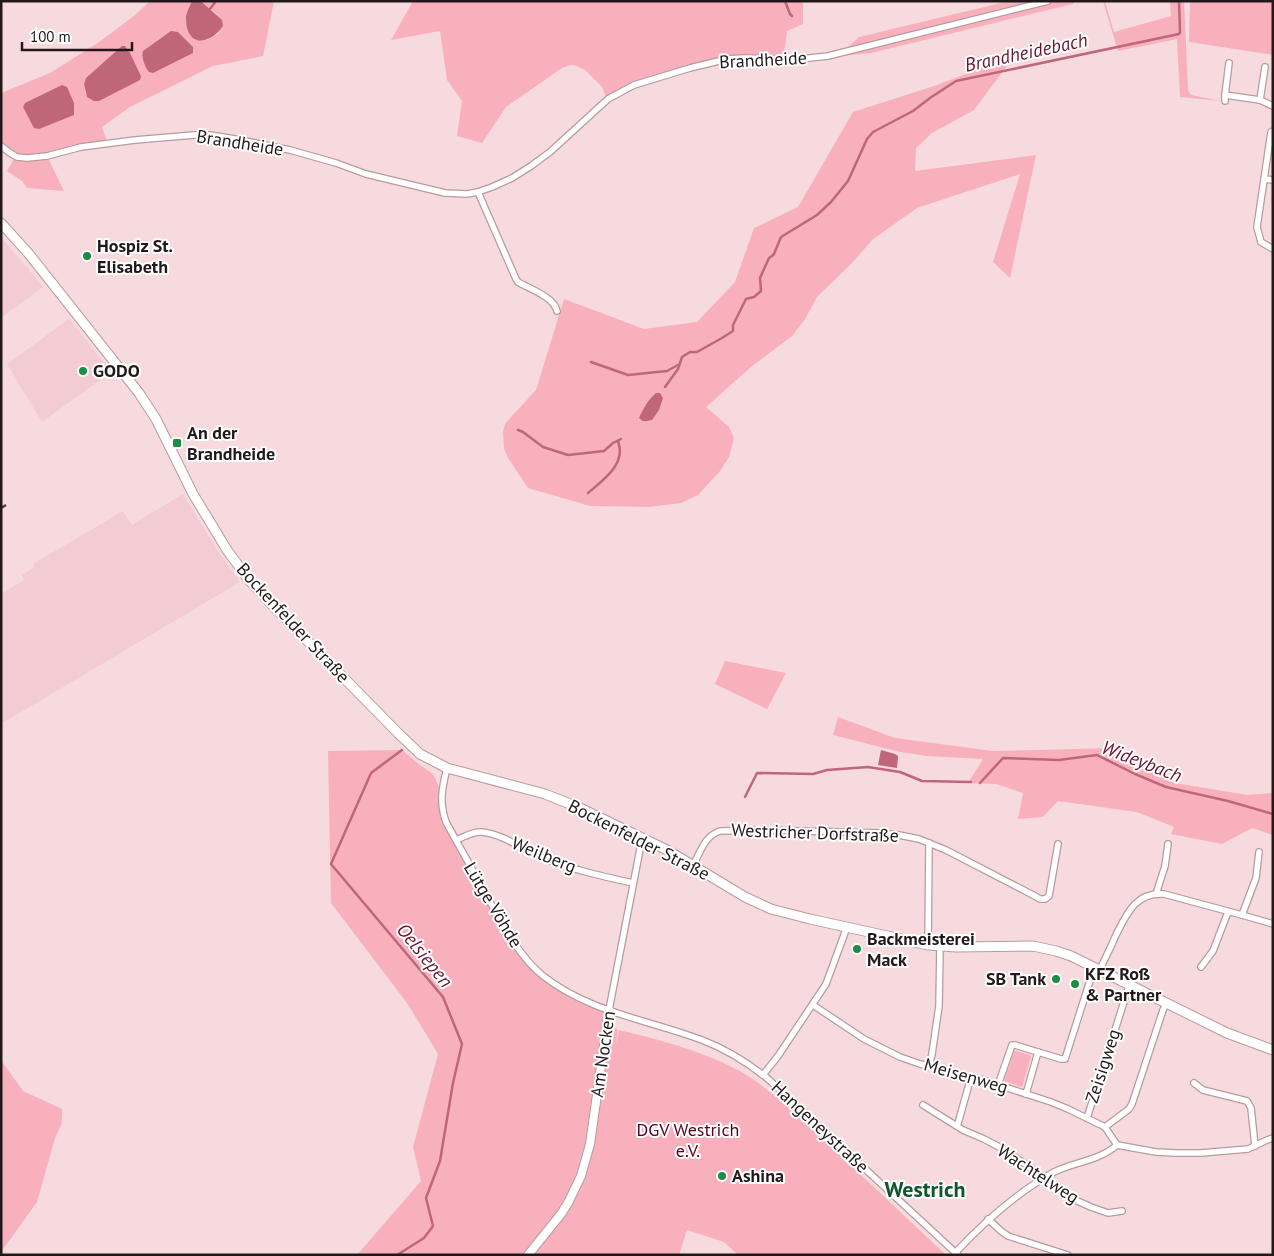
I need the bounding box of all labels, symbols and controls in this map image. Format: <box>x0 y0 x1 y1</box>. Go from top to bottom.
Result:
scale bar <box>22 20 132 52</box>
text: 100 m <box>30 27 71 46</box>
water label: Brandheidebach <box>962 27 1090 77</box>
street label: Brandheide <box>719 46 807 73</box>
street label: Brandheide <box>195 124 285 161</box>
place label: Hospiz St. Elisabeth <box>97 234 173 278</box>
marker: Hospiz St. Elisabeth <box>81 250 93 262</box>
place label: GODO <box>93 359 140 382</box>
marker: GODO <box>77 365 89 377</box>
place label: An der Brandheide <box>187 421 275 465</box>
marker: An der Brandheide <box>171 437 183 449</box>
street label: Bockenfelder Straße <box>232 558 355 688</box>
water label: Wideybach <box>1099 735 1185 787</box>
street label: Bockenfelder Straße <box>565 794 714 885</box>
street label: Westricher Dorfstraße <box>731 818 899 847</box>
street label: Weilberg <box>508 831 580 878</box>
street label: Lütge Vöhde <box>459 858 528 952</box>
water label: Oelsiepen <box>392 918 458 992</box>
place label: Backmeisterei Mack <box>867 927 975 971</box>
marker: Backmeisterei Mack <box>851 943 863 955</box>
place label: KFZ Roß & Partner <box>1085 962 1162 1006</box>
place label: SB Tank <box>986 967 1046 990</box>
marker: SB Tank <box>1050 973 1062 985</box>
marker: KFZ Roß & Partner <box>1069 978 1081 990</box>
street label: Am Nocken <box>585 1009 620 1099</box>
street label: Zeisigweg <box>1080 1026 1125 1106</box>
street label: Meisenweg <box>921 1053 1011 1098</box>
street label: Hangeneystraße <box>767 1076 874 1178</box>
park label: DGV Westrich e.V. <box>637 1118 739 1162</box>
street label: Wachtelweg <box>993 1139 1084 1209</box>
place label: Ashina <box>732 1164 784 1187</box>
marker: Ashina <box>716 1170 728 1182</box>
district label: Westrich <box>884 1175 966 1203</box>

